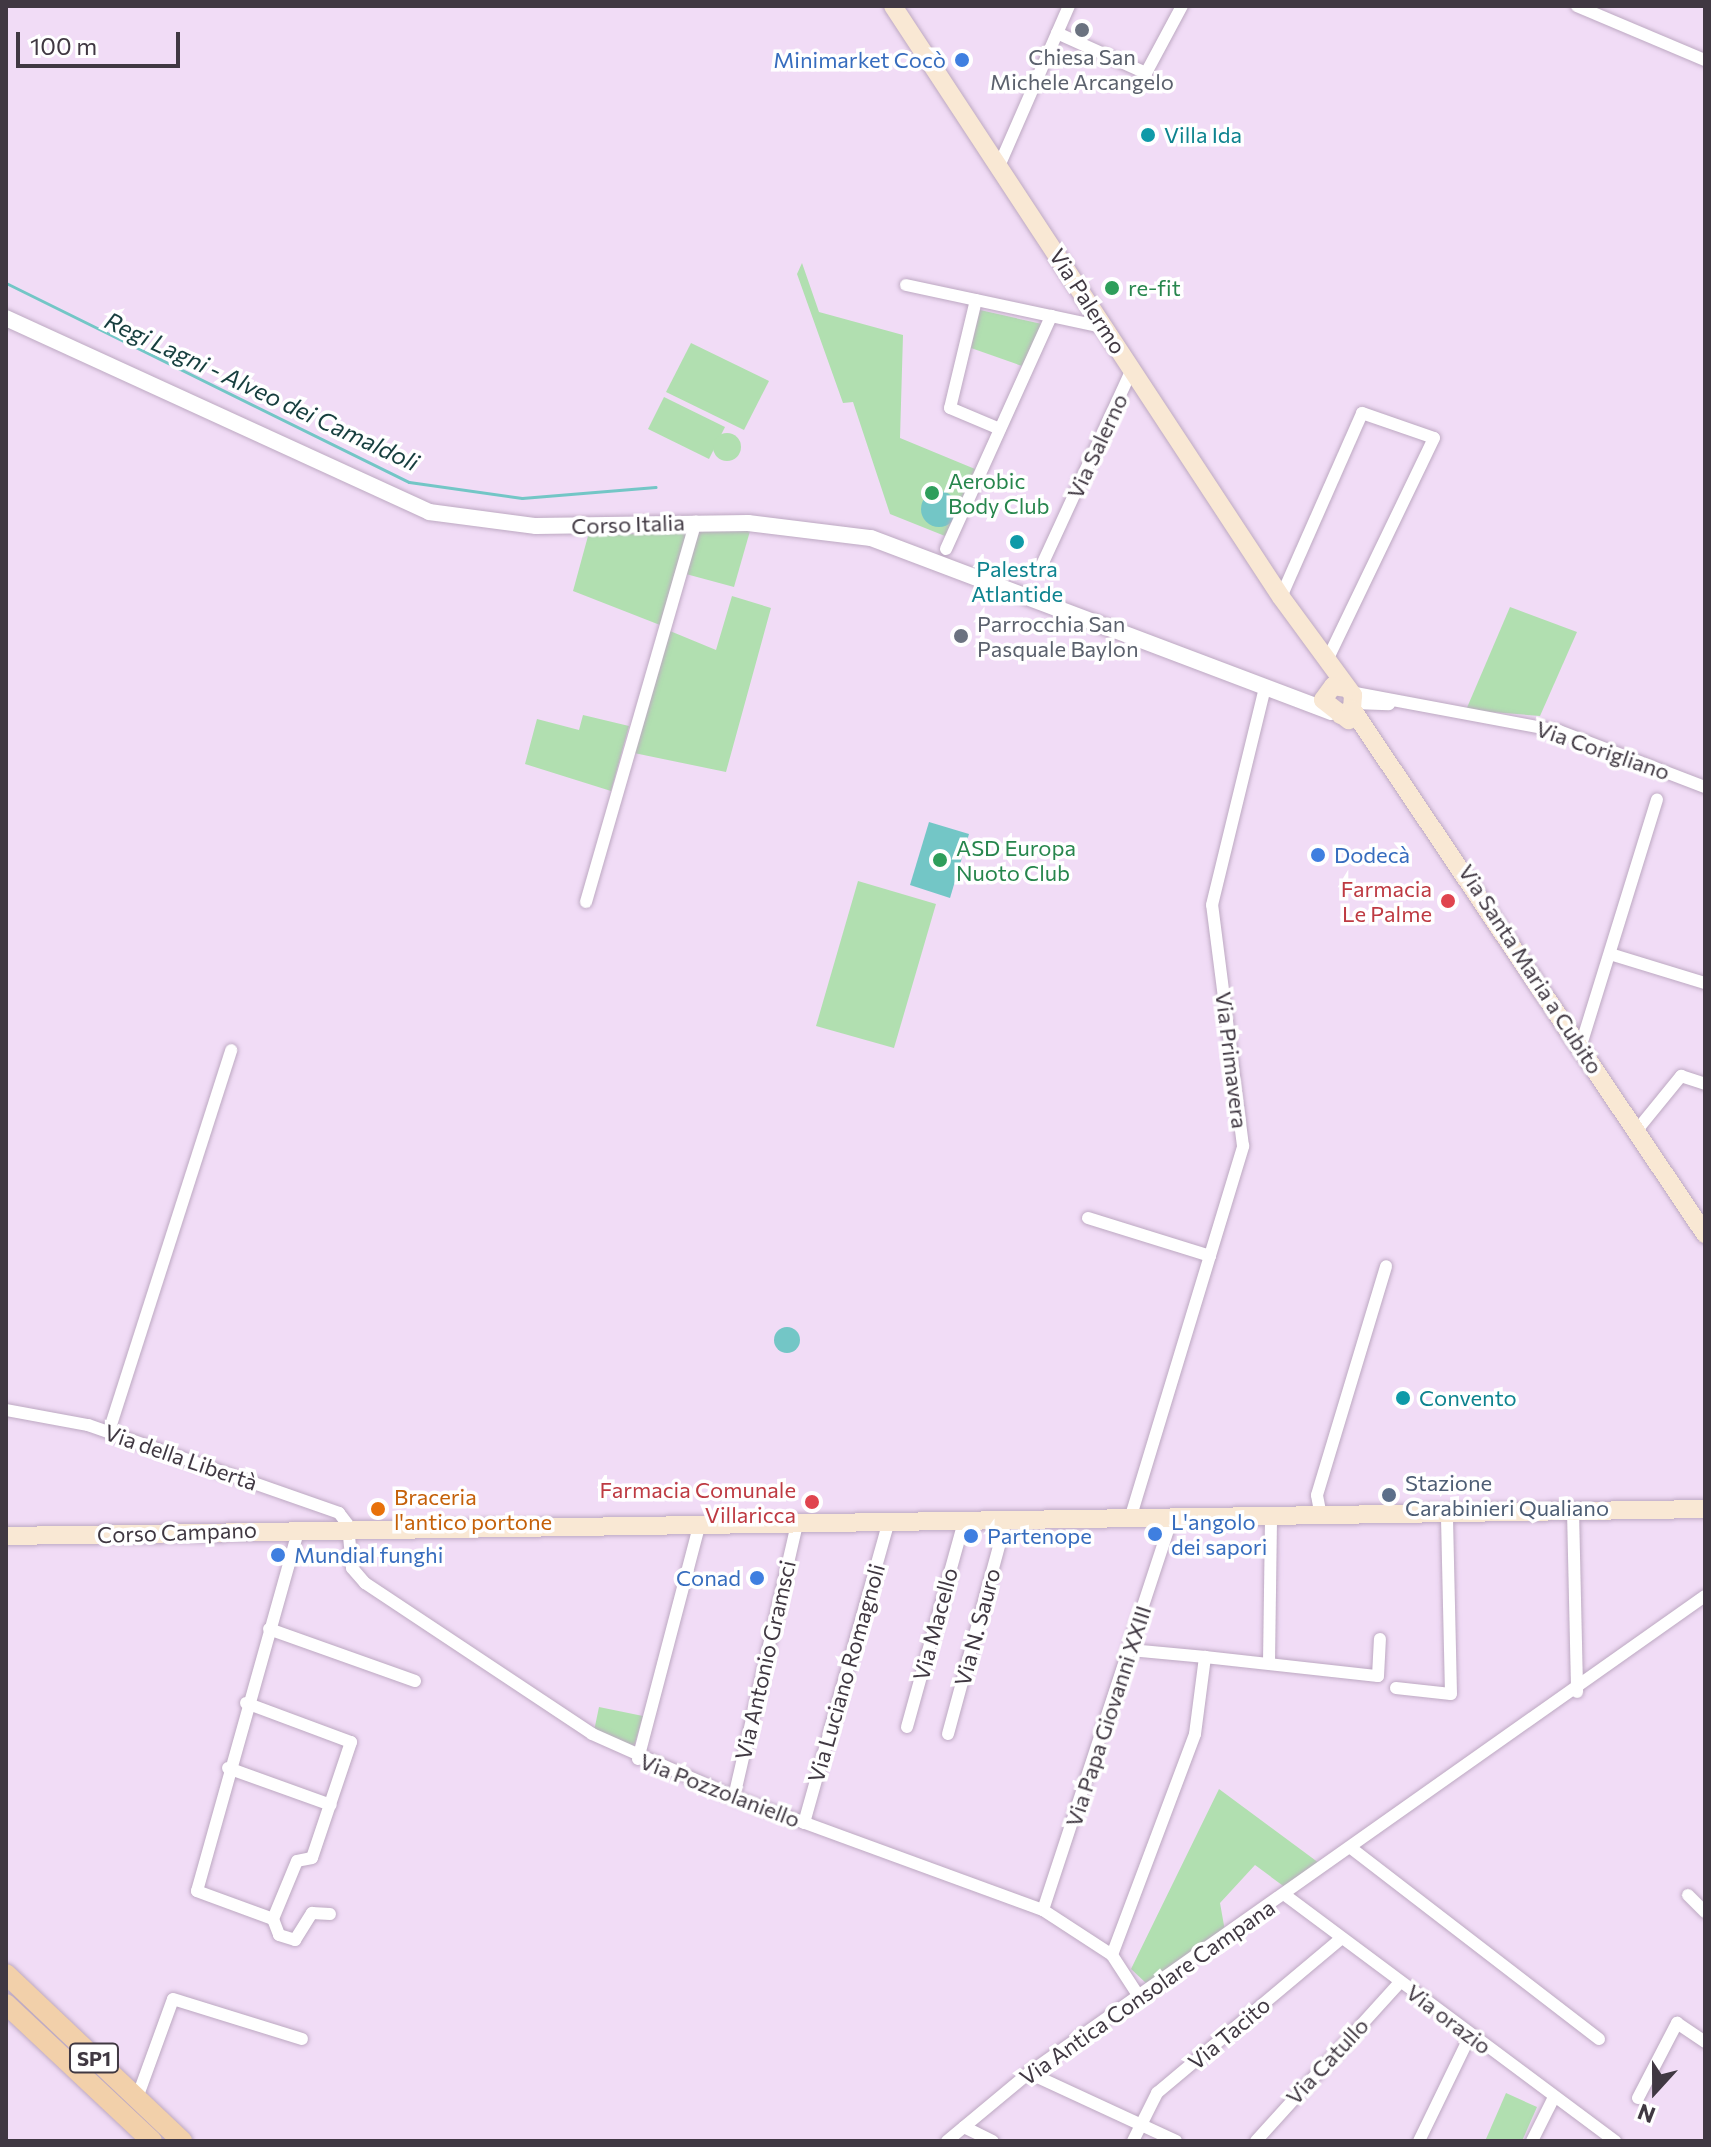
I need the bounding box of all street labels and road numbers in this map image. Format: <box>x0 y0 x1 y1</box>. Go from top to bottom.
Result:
street label: Via Palermo <box>1044 243 1132 359</box>
street label: Via Salerno <box>1061 389 1133 503</box>
street label: Corso Italia <box>571 509 685 539</box>
street label: Via Corigliano <box>1533 715 1673 785</box>
street label: Via Santa Maria a Cubito <box>1453 859 1609 1079</box>
street label: Via Primavera <box>1211 990 1253 1130</box>
street label: Via della Libertà <box>101 1419 261 1495</box>
street label: Corso Campano <box>97 1516 257 1548</box>
street label: Via Antonio Gramsci <box>729 1558 801 1762</box>
street label: Via Luciano Romagnoli <box>802 1561 890 1785</box>
street label: Via Macello <box>907 1565 963 1683</box>
street label: Via N. Sauro <box>949 1565 1005 1689</box>
street label: Via Papa Giovanni XXIII <box>1060 1602 1156 1830</box>
street label: Via Pozzolaniello <box>636 1747 804 1833</box>
street label: Via Antica Consolare Campana <box>1014 1894 1280 2090</box>
street label: Via orazio <box>1401 1979 1497 2059</box>
street label: Via Tacito <box>1183 1991 1275 2075</box>
street label: Via Catullo <box>1280 2012 1374 2110</box>
road number: SP1 <box>68 2042 120 2074</box>

